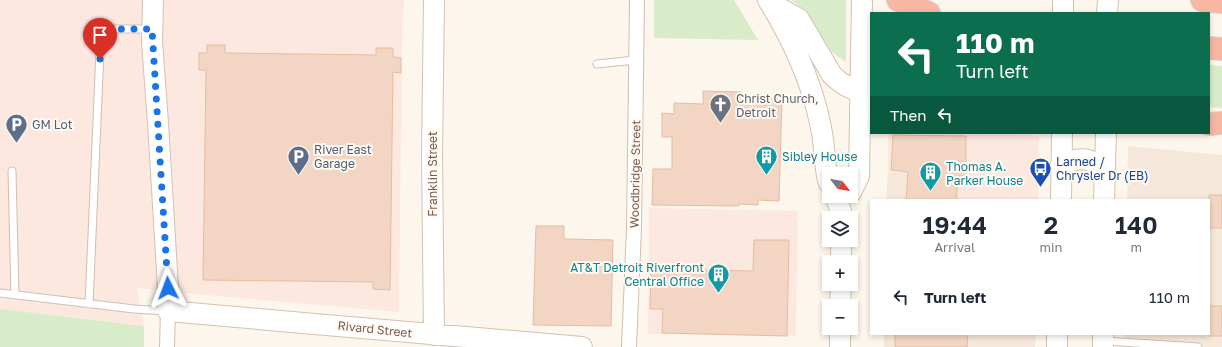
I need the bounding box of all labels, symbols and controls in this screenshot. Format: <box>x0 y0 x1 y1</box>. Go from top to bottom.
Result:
pin <box>83 18 117 59</box>
icon: arrive <box>89 24 111 46</box>
text: 110 m <box>956 26 1035 59</box>
icon: left <box>890 28 942 80</box>
text: Turn left <box>956 60 1029 82</box>
place label: Christ Church, Detroit <box>736 91 818 120</box>
church icon: Christ Church, Detroit <box>708 92 734 125</box>
icon: left <box>934 104 956 126</box>
text: Then <box>890 106 926 124</box>
parking icon: GM Lot <box>4 111 30 144</box>
place label: GM Lot <box>32 117 73 132</box>
street label: Woodbridge Street <box>627 120 643 228</box>
street label: Franklin Street <box>425 131 440 217</box>
place label: River East Garage <box>314 142 372 171</box>
parking icon: River East Garage <box>285 143 311 176</box>
building icon: Sibley House <box>754 143 780 176</box>
place label: Sibley House <box>782 149 857 164</box>
place label: Larned / Chrysler Dr (EB) <box>1056 154 1149 183</box>
bus stop icon: Larned / Chrysler Dr (EB) <box>1028 155 1054 188</box>
place label: Thomas A. Parker House <box>946 159 1023 188</box>
building icon: Thomas A. Parker House <box>918 160 944 193</box>
north arrow <box>822 167 858 203</box>
map controls <box>822 167 858 335</box>
text: 19:44 <box>922 210 987 239</box>
text: 2 <box>1044 210 1058 239</box>
text: 140 <box>1115 210 1158 239</box>
button: layers <box>822 211 858 247</box>
text: Arrival <box>934 239 975 255</box>
text: min <box>1040 239 1063 255</box>
text: m <box>1131 239 1142 255</box>
button: + <box>822 255 858 291</box>
place label: AT&T Detroit Riverfront Central Office <box>570 260 704 289</box>
building icon: AT&T Detroit Riverfront Central Office <box>706 261 732 294</box>
position arrow <box>147 267 189 309</box>
icon: left <box>890 286 912 308</box>
text: Turn left <box>924 288 986 306</box>
text: 110 m <box>1149 288 1190 306</box>
button: − <box>822 299 858 335</box>
street label: Rivard Street <box>337 318 413 340</box>

